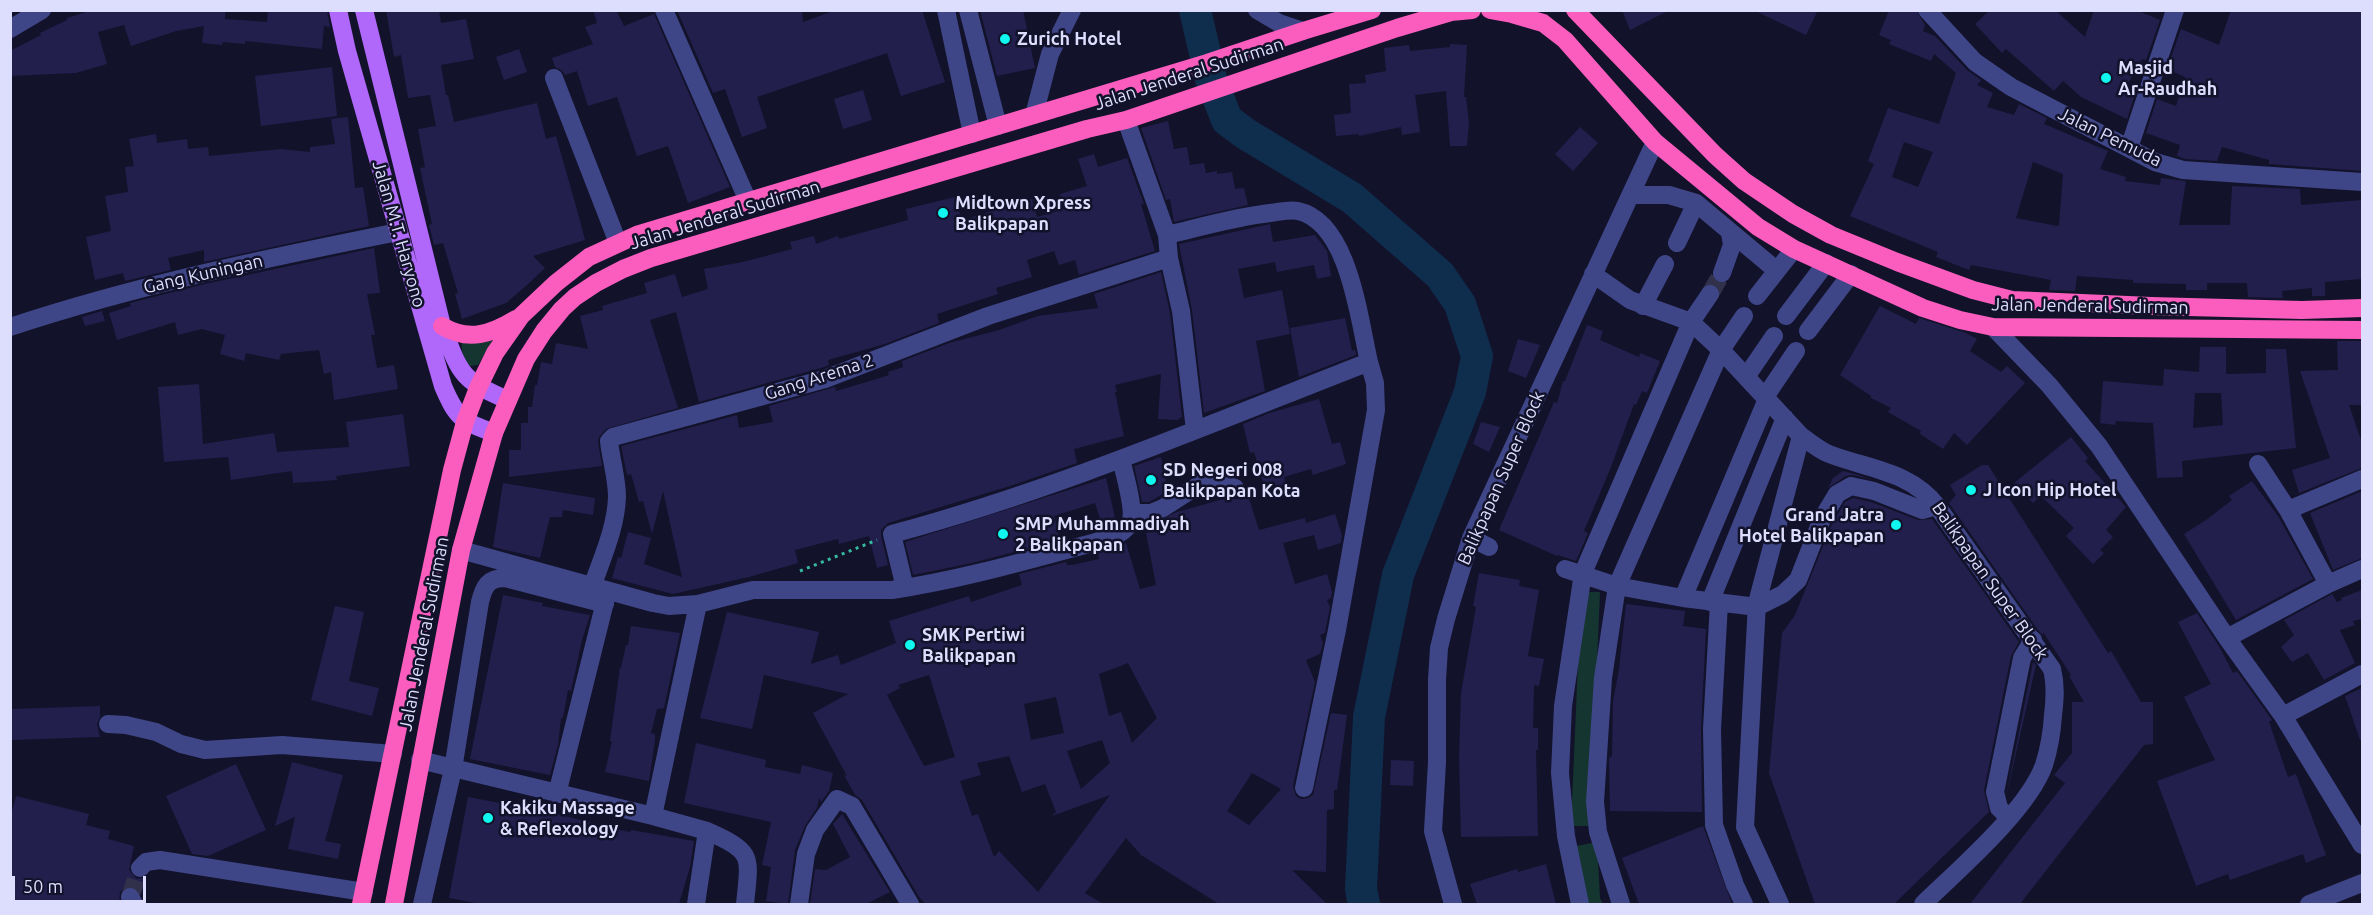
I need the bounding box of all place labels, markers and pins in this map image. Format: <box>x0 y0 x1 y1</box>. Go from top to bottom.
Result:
place label: Zurich Hotel <box>1017 28 1122 50</box>
marker: Zurich Hotel <box>998 32 1012 46</box>
place label: Masjid Ar-Raudhah <box>2118 57 2217 100</box>
marker: Masjid Ar-Raudhah <box>2099 71 2113 85</box>
place label: Midtown Xpress Balikpapan <box>955 192 1091 234</box>
marker: Midtown Xpress Balikpapan <box>936 206 950 220</box>
place label: SD Negeri 008 Balikpapan Kota <box>1163 459 1301 502</box>
marker: SD Negeri 008 Balikpapan Kota <box>1144 473 1158 487</box>
place label: J Icon Hip Hotel <box>1983 479 2116 501</box>
marker: J Icon Hip Hotel <box>1964 483 1978 497</box>
place label: Grand Jatra Hotel Balikpapan <box>1739 504 1884 546</box>
place label: SMP Muhammadiyah 2 Balikpapan <box>1015 513 1190 556</box>
marker: Grand Jatra Hotel Balikpapan <box>1889 518 1903 532</box>
marker: SMP Muhammadiyah 2 Balikpapan <box>996 527 1010 541</box>
place label: SMK Pertiwi Balikpapan <box>922 624 1025 666</box>
marker: SMK Pertiwi Balikpapan <box>903 638 917 652</box>
place label: Kakiku Massage & Reflexology <box>500 797 635 840</box>
marker: Kakiku Massage & Reflexology <box>481 811 495 825</box>

